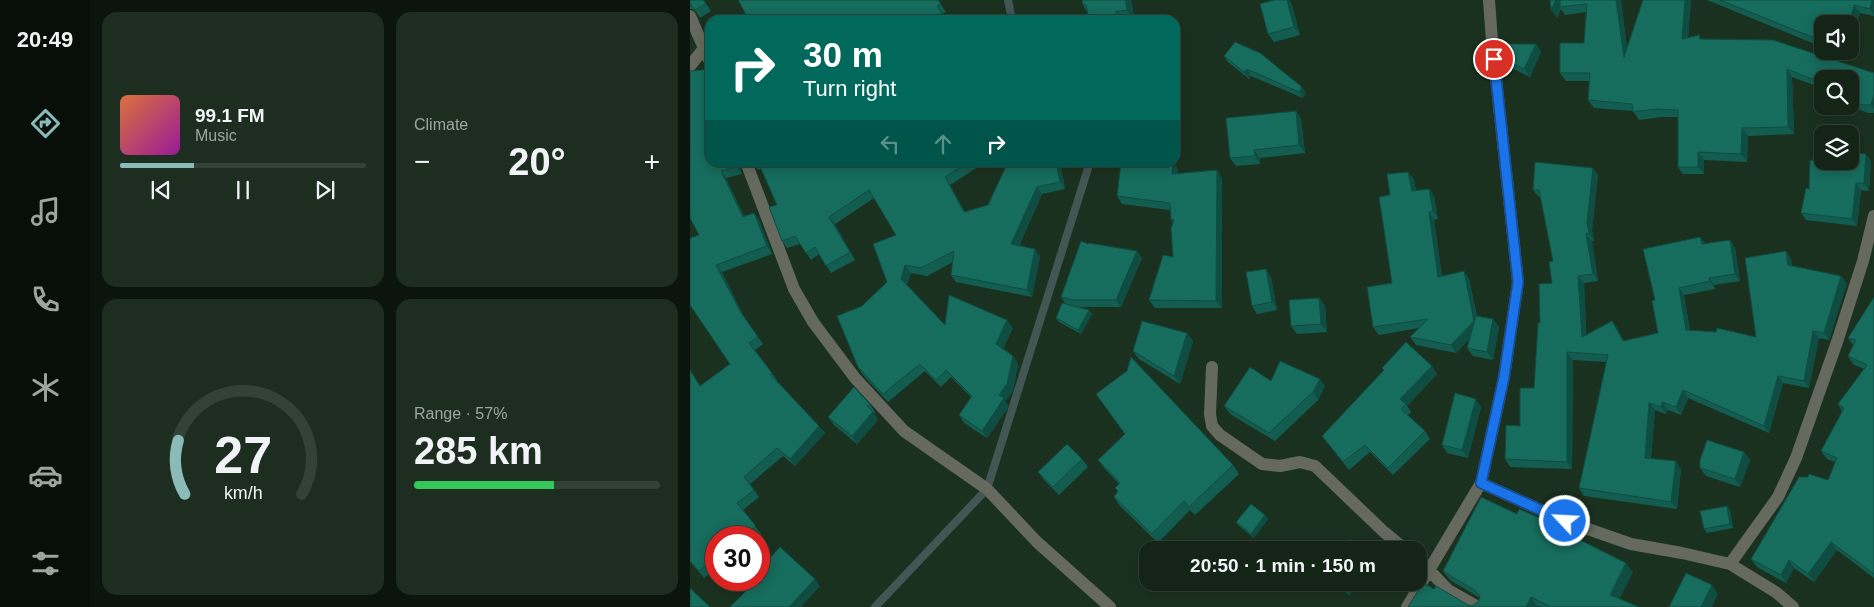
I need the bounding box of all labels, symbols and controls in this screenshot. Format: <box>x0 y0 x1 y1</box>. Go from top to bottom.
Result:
map controls <box>1814 15 1859 170</box>
button: sound <box>1814 15 1859 60</box>
text: 20:49 <box>17 27 73 52</box>
icon: right <box>720 35 785 100</box>
text: 30 m <box>803 35 883 74</box>
pin <box>1473 38 1515 80</box>
icon: arrive <box>1480 45 1508 73</box>
button: search <box>1814 70 1859 115</box>
text: Turn right <box>803 76 896 101</box>
text: 99.1 FM <box>195 105 265 126</box>
icon: directions <box>28 106 63 141</box>
text: Climate <box>414 116 468 133</box>
button: layers <box>1814 125 1859 170</box>
text: Music <box>195 127 237 144</box>
icon: left <box>876 130 904 158</box>
icon: ahead <box>929 130 957 158</box>
icon: right <box>982 130 1010 158</box>
text: 20° <box>508 141 566 183</box>
text: − <box>414 146 430 177</box>
text: + <box>644 146 660 177</box>
icon: previous <box>147 176 175 204</box>
icon: pause <box>229 176 257 204</box>
icon: next <box>311 176 339 204</box>
icon: music <box>28 194 63 229</box>
icon: phone <box>28 282 63 317</box>
icon: climate <box>28 370 63 405</box>
text: Range · 57% <box>414 405 507 422</box>
text: 27 <box>214 426 272 484</box>
text: 285 km <box>414 430 543 472</box>
icon: car <box>28 458 63 493</box>
text: km/h <box>224 483 262 503</box>
position arrow <box>1538 494 1590 546</box>
speed limit sign: 30 <box>705 526 770 591</box>
icon: filters <box>28 546 63 581</box>
text: 20:50 · 1 min · 150 m <box>1190 555 1376 576</box>

